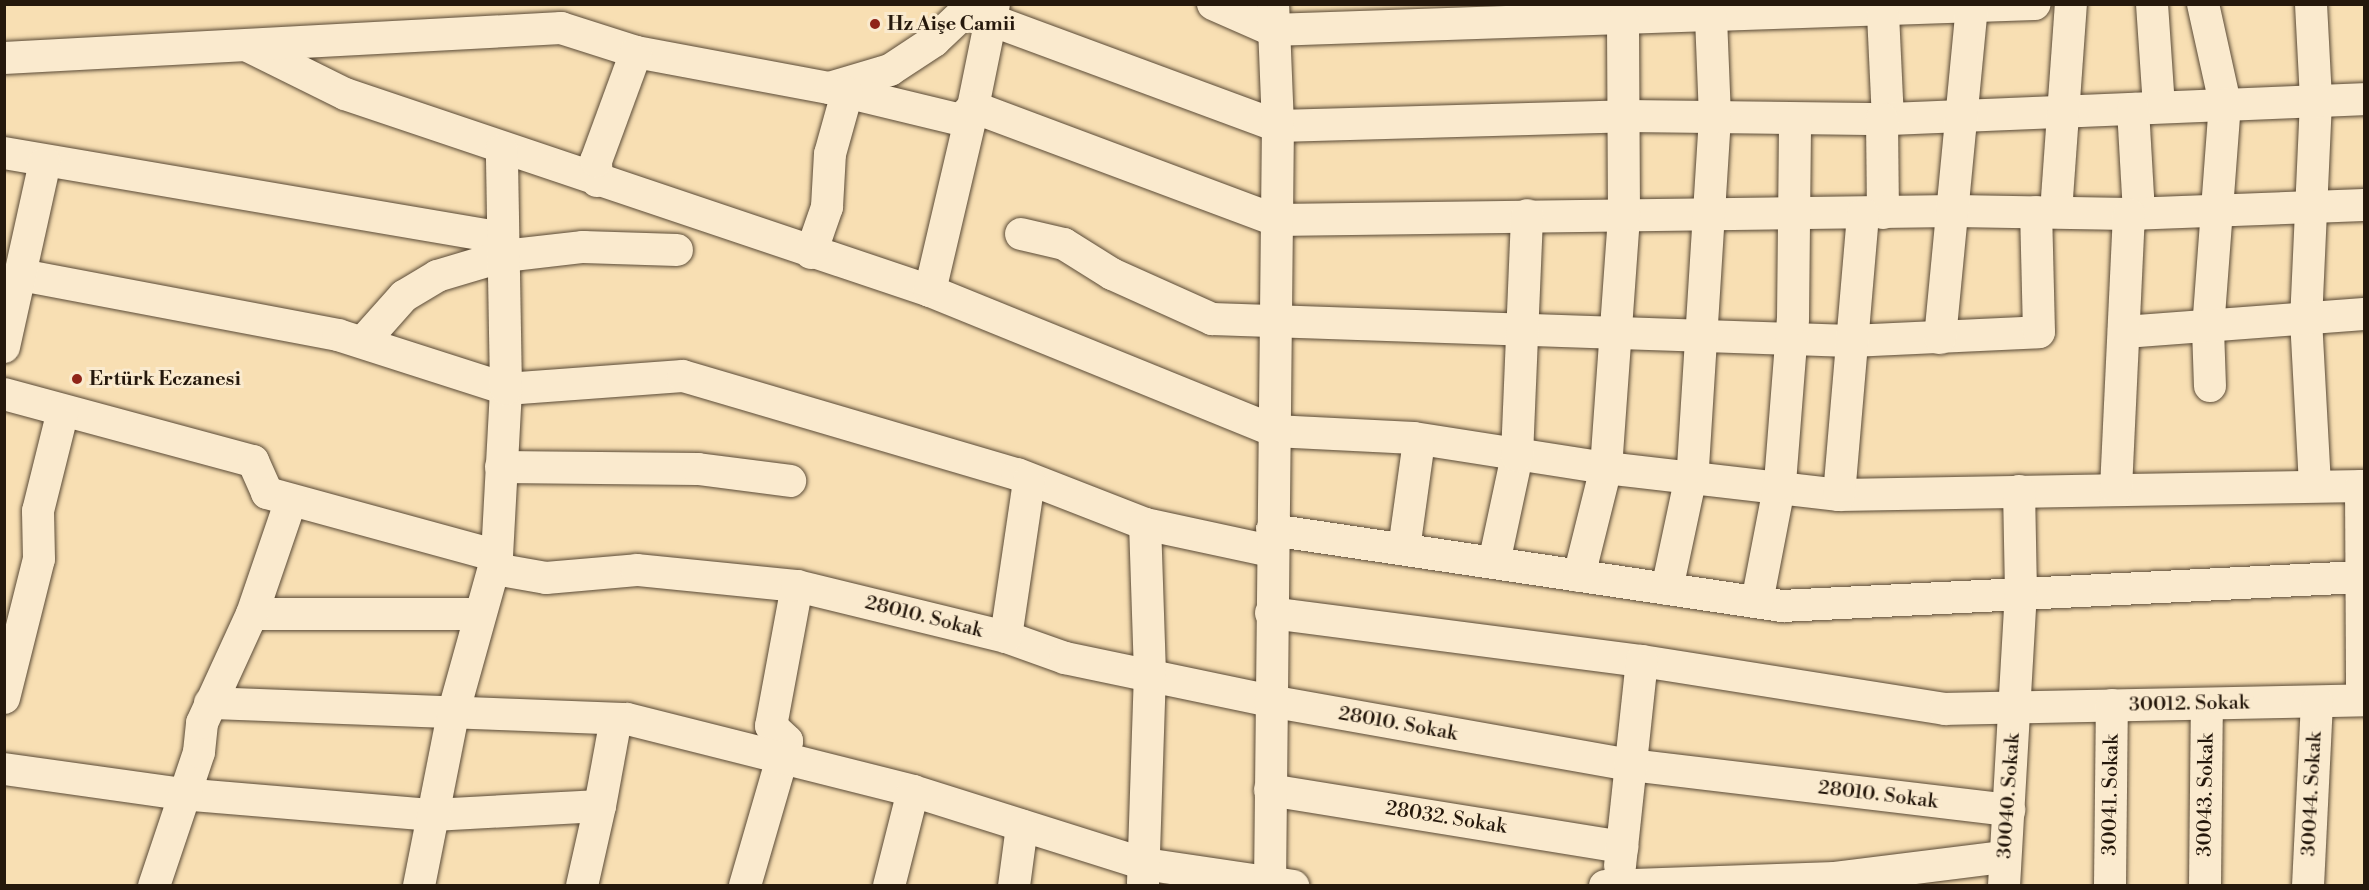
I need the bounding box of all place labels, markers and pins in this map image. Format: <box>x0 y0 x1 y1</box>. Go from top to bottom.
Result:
place label: Hz Aişe Camii <box>887 12 1015 36</box>
marker: Hz Aişe Camii <box>868 17 882 31</box>
place label: Ertürk Eczanesi <box>89 367 241 391</box>
marker: Ertürk Eczanesi <box>70 372 84 386</box>

